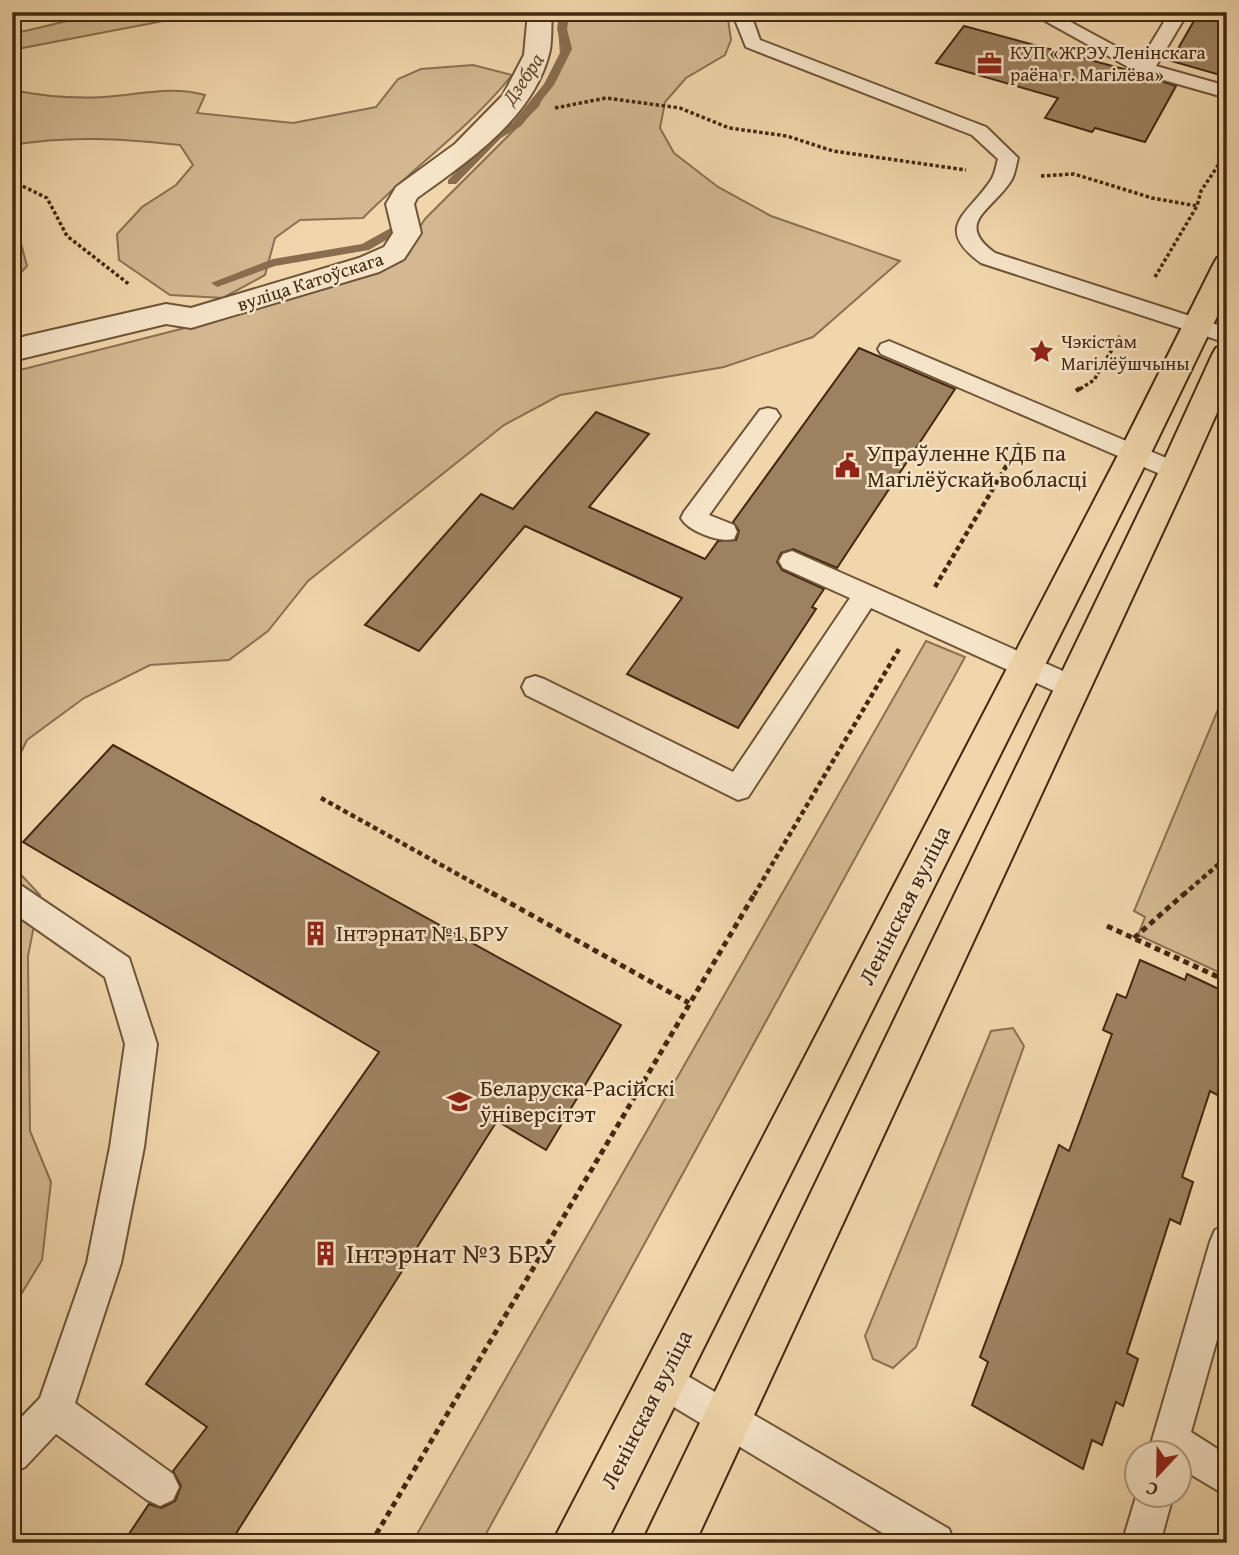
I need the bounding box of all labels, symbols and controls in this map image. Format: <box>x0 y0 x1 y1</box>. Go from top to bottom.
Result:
place label: КУП «ЖРЭУ Ленінскага раёна г. Магілёва» <box>1010 38 1206 88</box>
water label: Дзебра <box>493 46 552 112</box>
office icon: КУП «ЖРЭУ Ленінскага раёна г. Магілёва» <box>976 49 1004 77</box>
street label: вуліца Катоўскага <box>233 244 387 318</box>
place label: Чэкістам Магілёўшчыны <box>1061 327 1190 377</box>
place icon: Чэкістам Магілёўшчыны <box>1027 338 1055 366</box>
place label: Упраўленне КДБ па Магілёўскай вобласці <box>867 436 1087 495</box>
public building icon: Упраўленне КДБ па Магілёўскай вобласці <box>833 452 861 480</box>
street label: Ленінская вуліца <box>849 819 958 990</box>
place label: Інтэрнат №1 БРУ <box>336 916 509 949</box>
building icon: Інтэрнат №1 БРУ <box>302 919 330 947</box>
place label: Беларуска-Расійскі ўніверсітэт <box>479 1071 675 1130</box>
school or university icon: Беларуска-Расійскі ўніверсітэт <box>446 1087 474 1115</box>
place label: Інтэрнат №3 БРУ <box>346 1232 557 1273</box>
building icon: Інтэрнат №3 БРУ <box>312 1239 340 1267</box>
street label: Ленінская вуліца <box>591 1323 700 1494</box>
north arrow <box>1124 1440 1194 1510</box>
text: С <box>1141 1475 1162 1505</box>

